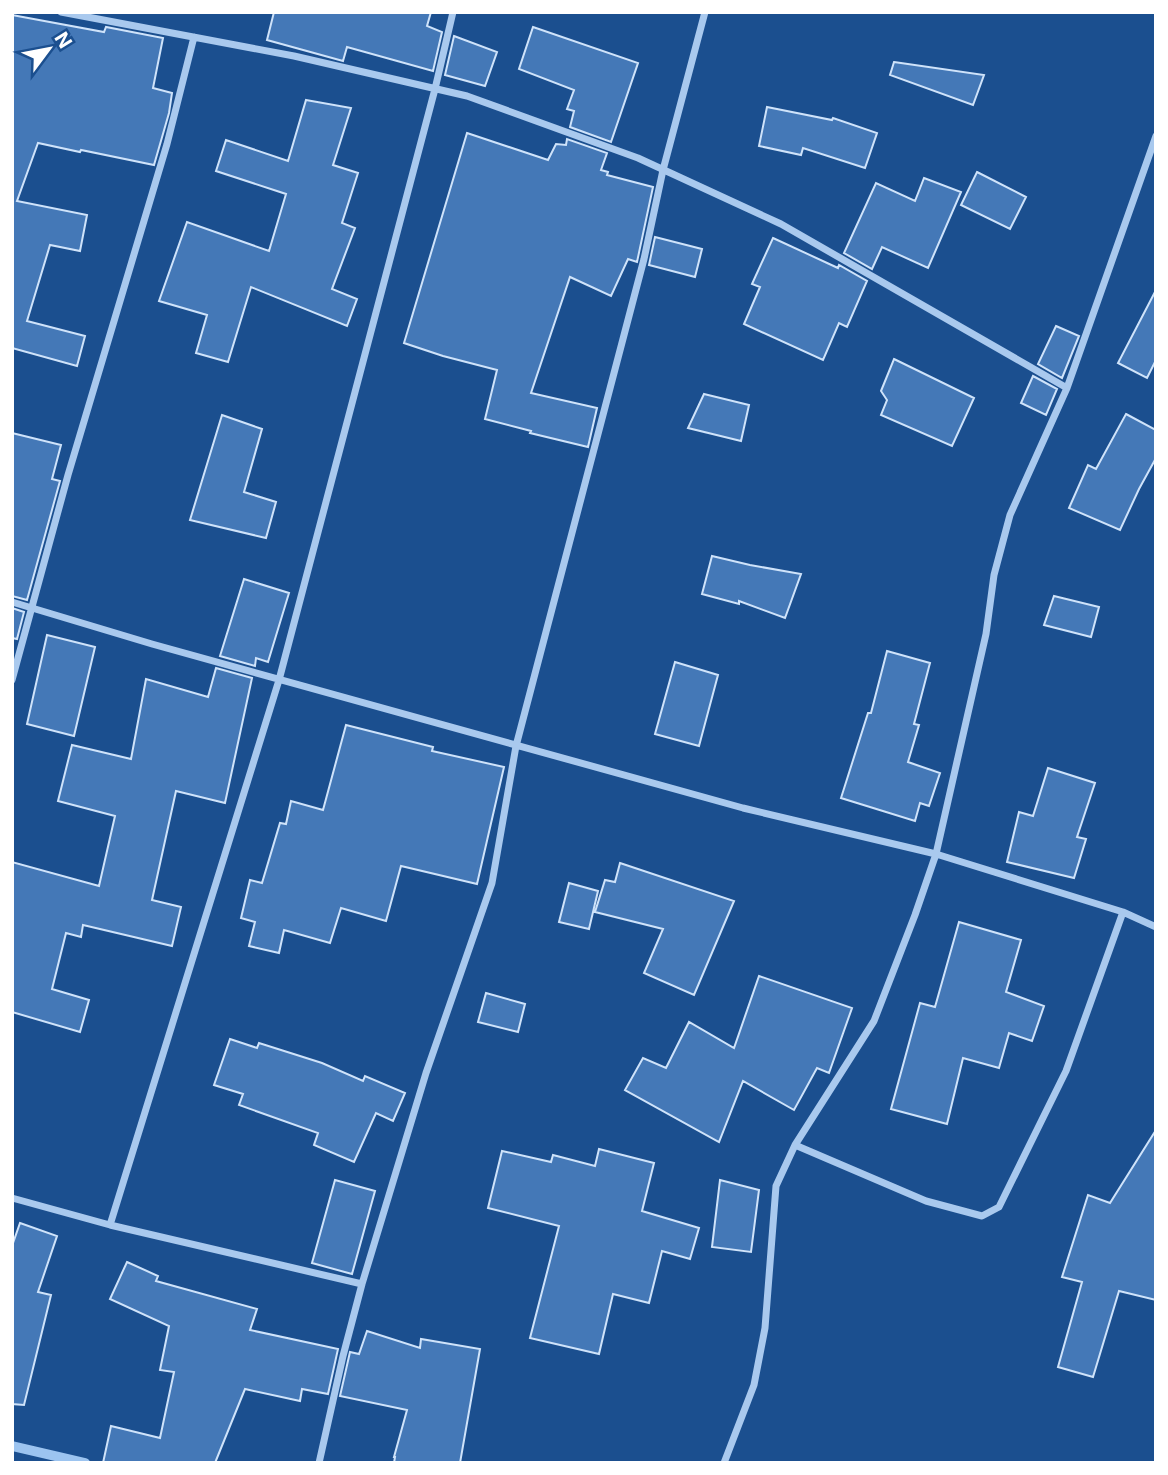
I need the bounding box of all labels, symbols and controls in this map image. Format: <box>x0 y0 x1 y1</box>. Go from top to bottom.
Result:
north arrow <box>14 14 84 84</box>
text: N <box>49 28 77 52</box>

